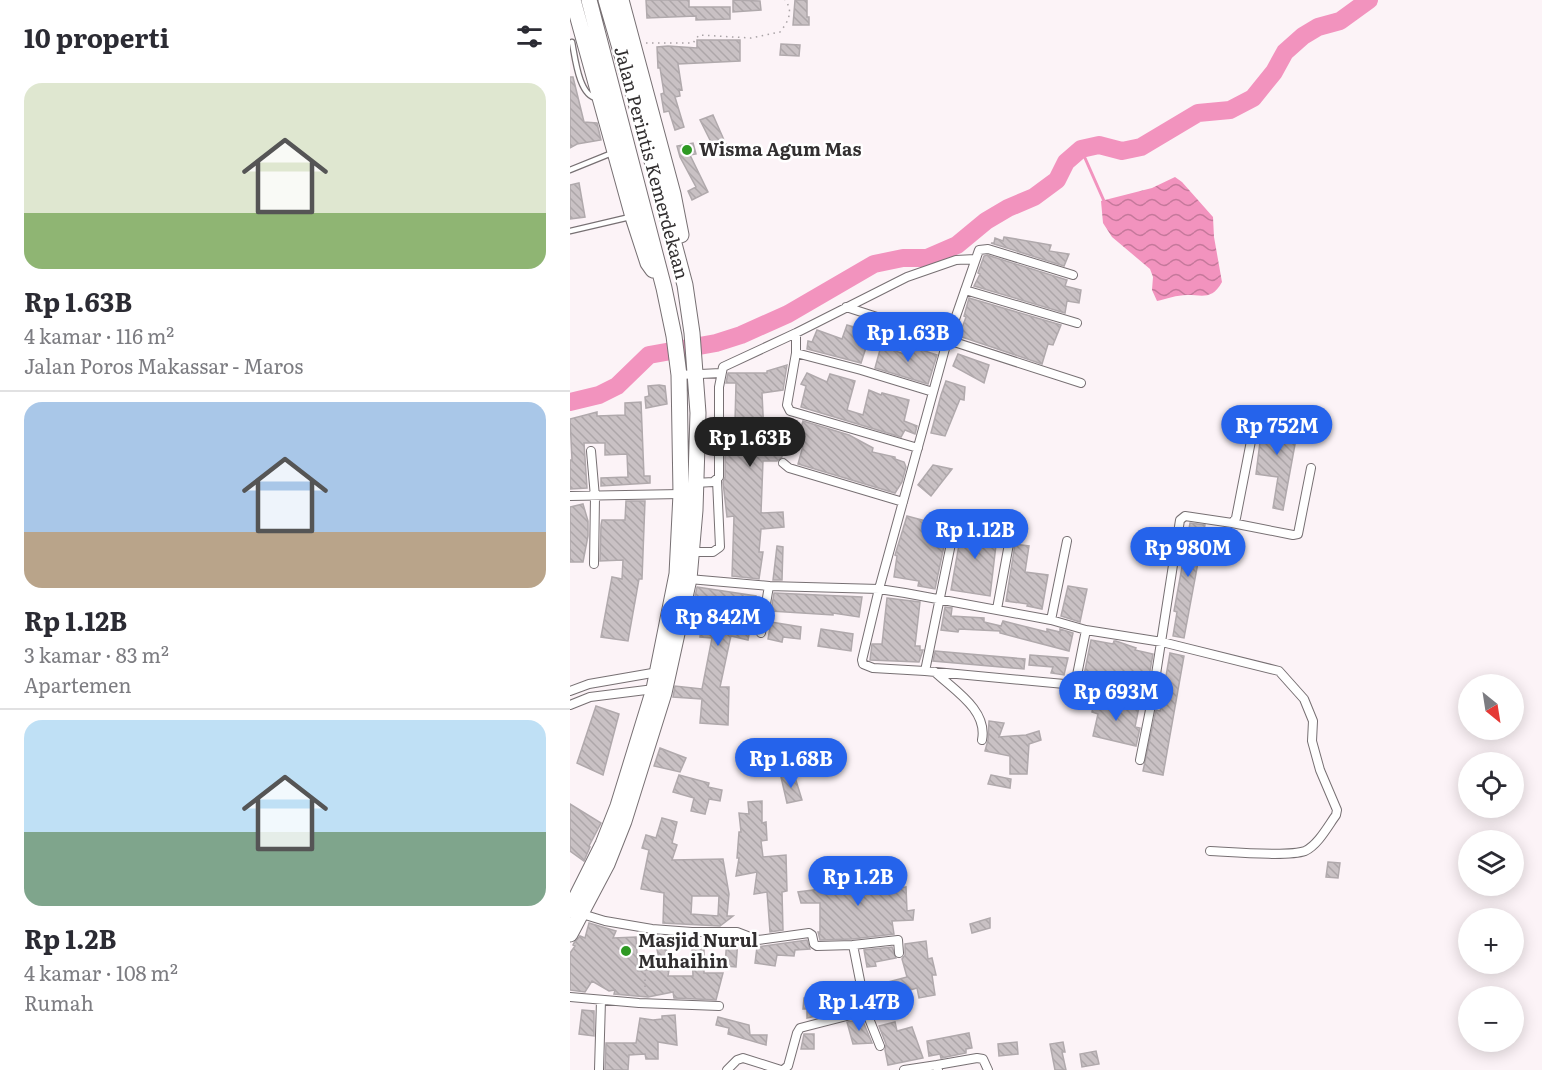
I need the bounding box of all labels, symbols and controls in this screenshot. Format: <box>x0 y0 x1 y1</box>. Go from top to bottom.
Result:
text: 10 properti <box>24 17 169 56</box>
icon: filters <box>513 20 546 53</box>
street label: Jalan Perintis Kemerdekaan <box>608 43 697 282</box>
icon: home <box>231 122 339 230</box>
place label: Wisma Agum Mas <box>699 135 861 162</box>
marker: Wisma Agum Mas <box>680 143 694 157</box>
text: Rp 1.63B <box>24 281 132 320</box>
pin: Rp 1.63B <box>846 312 970 363</box>
text: Rp 1.63B <box>866 316 950 346</box>
text: 4 kamar · 116 m² <box>24 320 174 350</box>
text: Jalan Poros Makassar - Maros <box>24 350 303 380</box>
pin: Rp 752M <box>1222 405 1332 456</box>
text: Rp 752M <box>1235 409 1319 439</box>
pin: Rp 1.63B <box>688 417 812 468</box>
text: Rp 1.63B <box>708 421 792 451</box>
icon: home <box>231 441 339 549</box>
pin: Rp 1.12B <box>913 509 1037 560</box>
text: Rp 1.12B <box>935 513 1015 543</box>
pin: Rp 980M <box>1133 527 1243 578</box>
text: Rp 980M <box>1144 531 1232 561</box>
pin: Rp 842M <box>663 596 773 647</box>
text: Rp 1.12B <box>24 600 127 639</box>
text: Rp 842M <box>675 600 761 630</box>
text: 3 kamar · 83 m² <box>24 639 169 669</box>
text: Apartemen <box>24 669 132 699</box>
pin: Rp 693M <box>1061 671 1171 722</box>
north arrow <box>1458 674 1524 740</box>
map controls <box>1458 674 1524 1052</box>
text: Rp 693M <box>1073 675 1159 705</box>
pin: Rp 1.68B <box>729 738 853 789</box>
text: Rp 1.68B <box>749 742 833 772</box>
button: locate <box>1458 752 1524 818</box>
icon: home <box>231 759 339 867</box>
button: layers <box>1458 830 1524 896</box>
pin: Rp 1.2B <box>803 856 913 907</box>
text: Rp 1.2B <box>822 860 894 890</box>
button: + <box>1458 908 1524 974</box>
text: Rp 1.2B <box>24 918 117 957</box>
place label: Masjid Nurul Muhaihin <box>638 926 759 974</box>
marker: Masjid Nurul Muhaihin <box>619 944 633 958</box>
text: 4 kamar · 108 m² <box>24 957 178 987</box>
pin: Rp 1.47B <box>797 981 921 1032</box>
text: Rp 1.47B <box>818 985 900 1015</box>
button: − <box>1458 986 1524 1052</box>
text: Rumah <box>24 987 94 1017</box>

